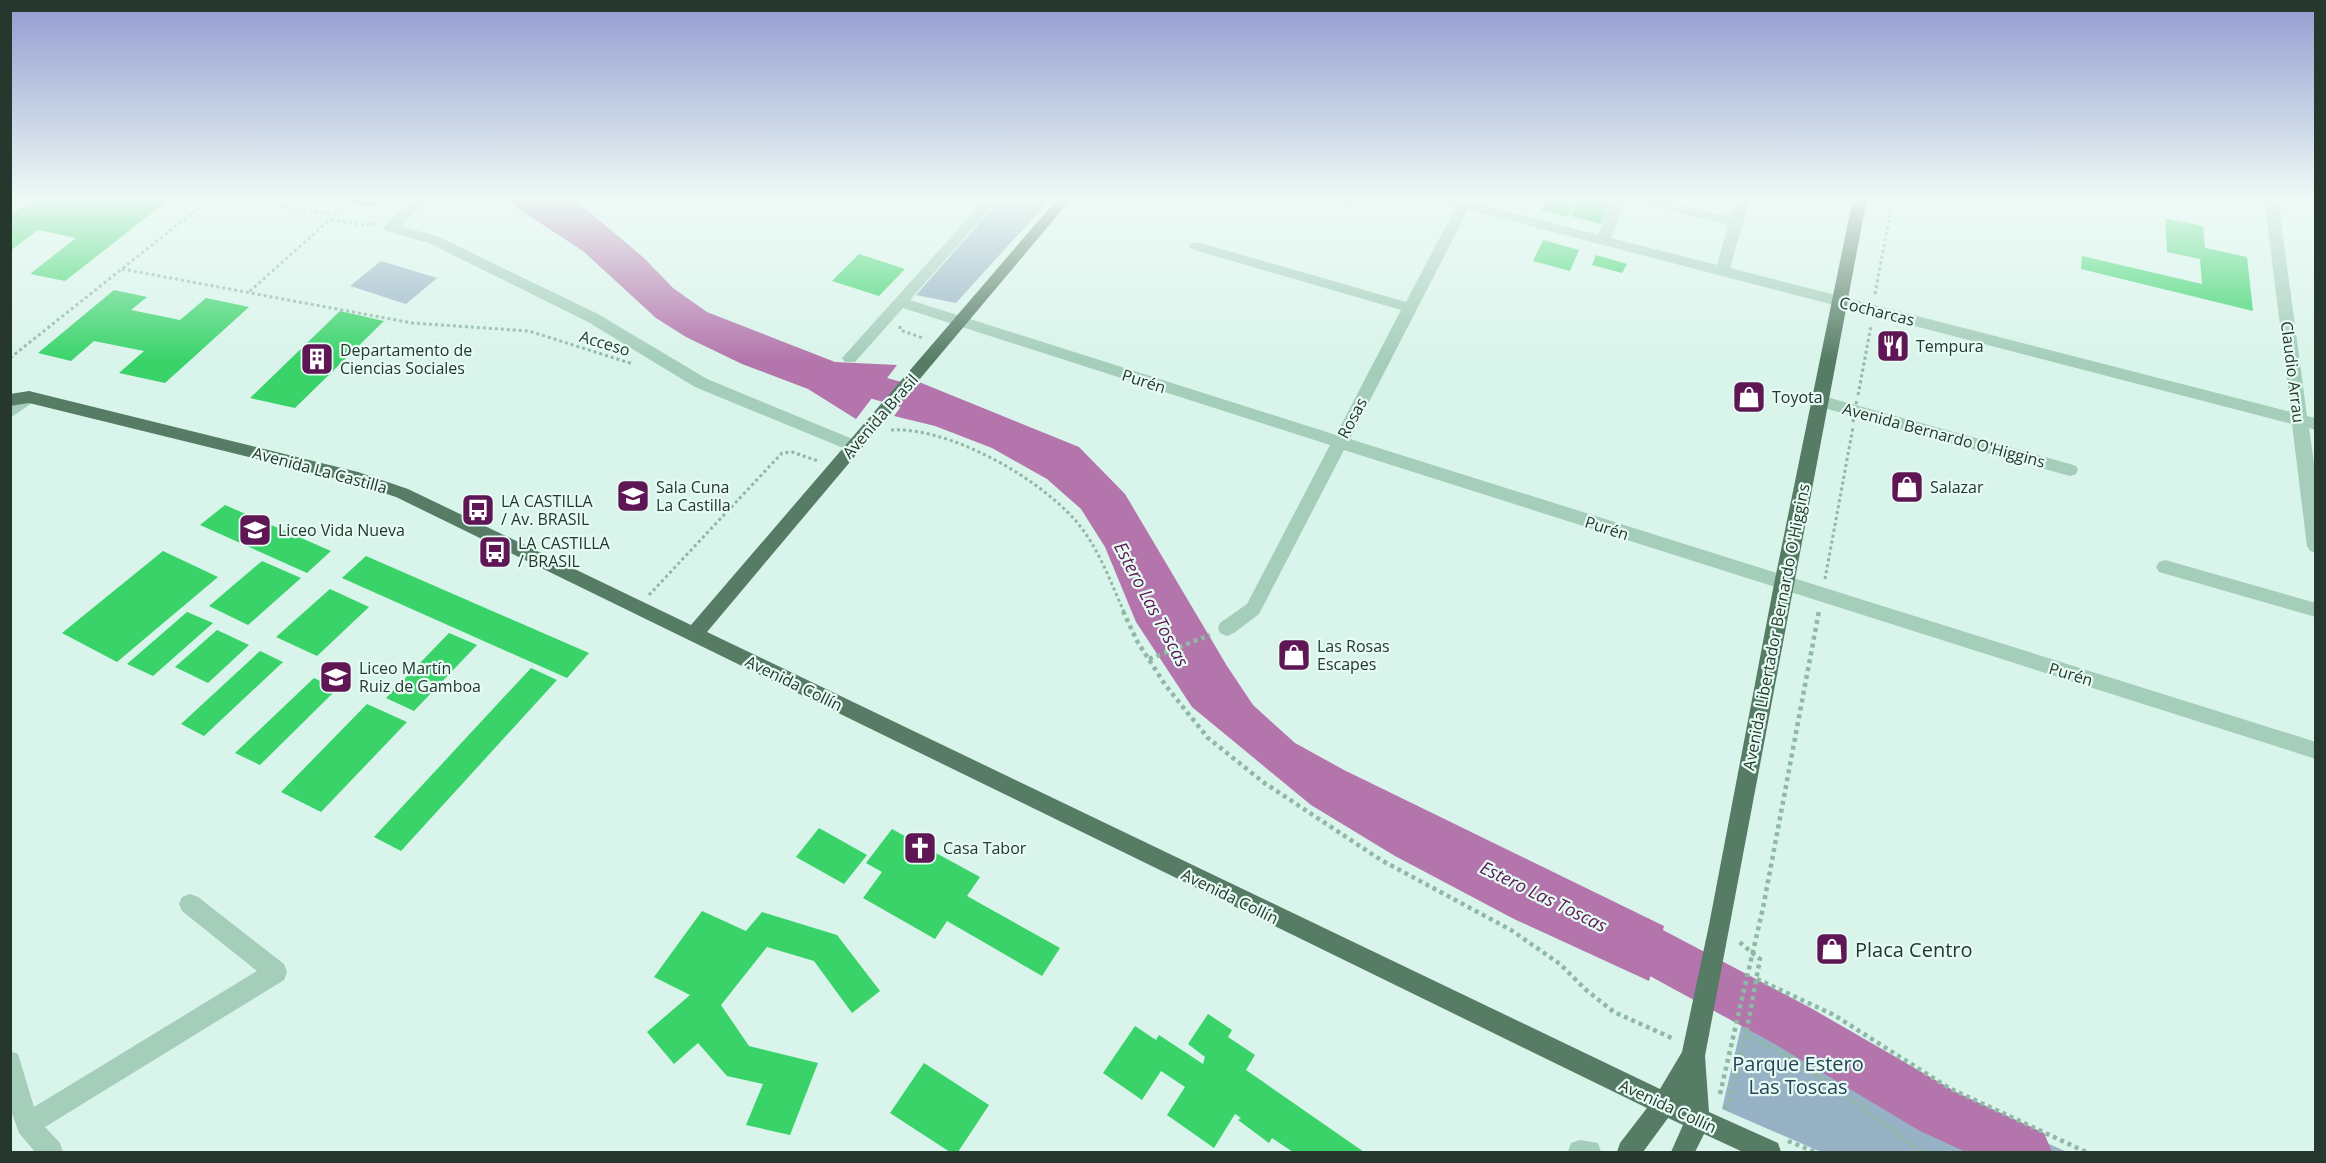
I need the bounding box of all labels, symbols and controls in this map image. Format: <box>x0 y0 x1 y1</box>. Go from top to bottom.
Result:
street label: Cocharcas <box>1837 291 1917 331</box>
street label: Claudio Arrau <box>2276 320 2310 424</box>
street label: Acceso <box>577 325 633 361</box>
restaurant icon: Tempura <box>1875 328 1911 364</box>
place label: Tempura <box>1916 335 1984 357</box>
place label: Departamento de Ciencias Sociales <box>340 339 472 379</box>
building icon: Departamento de Ciencias Sociales <box>299 341 335 377</box>
street label: Purén <box>1119 364 1169 398</box>
street label: Avenida Brasil <box>837 369 923 463</box>
shop icon: Toyota <box>1731 379 1767 415</box>
place label: Toyota <box>1772 386 1823 408</box>
street label: Rosas <box>1332 394 1372 442</box>
street label: Avenida Bernardo O'Higgins <box>1840 397 2048 473</box>
street label: Avenida La Castilla <box>250 441 390 499</box>
shop icon: Salazar <box>1889 469 1925 505</box>
place label: Sala Cuna La Castilla <box>656 476 731 516</box>
place label: Salazar <box>1930 476 1984 498</box>
school or university icon: Sala Cuna La Castilla <box>615 478 651 514</box>
street label: Avenida Libertador Bernardo O'Higgins <box>1737 482 1815 772</box>
place label: LA CASTILLA / Av. BRASIL <box>501 490 594 530</box>
bus stop icon: LA CASTILLA / Av. BRASIL <box>460 492 496 528</box>
street label: Purén <box>1582 511 1632 545</box>
school or university icon: Liceo Vida Nueva <box>237 512 273 548</box>
place label: Liceo Vida Nueva <box>278 519 405 541</box>
place label: LA CASTILLA / BRASIL <box>518 532 611 572</box>
bus stop icon: LA CASTILLA / BRASIL <box>477 534 513 570</box>
water label: Estero Las Toscas <box>1109 537 1195 671</box>
place label: Las Rosas Escapes <box>1317 635 1390 675</box>
shop icon: Las Rosas Escapes <box>1276 637 1312 673</box>
street label: Avenida Collín <box>742 650 846 716</box>
place label: Liceo Martín Ruiz de Gamboa <box>359 657 481 697</box>
street label: Purén <box>2046 657 2096 691</box>
school or university icon: Liceo Martín Ruiz de Gamboa <box>318 659 354 695</box>
church icon: Casa Tabor <box>902 830 938 866</box>
place label: Casa Tabor <box>943 837 1027 859</box>
water label: Estero Las Toscas <box>1477 855 1612 937</box>
street label: Avenida Collín <box>1178 863 1282 929</box>
shop icon: Placa Centro <box>1814 931 1850 967</box>
place label: Placa Centro <box>1855 936 1973 963</box>
park label: Parque Estero Las Toscas <box>1732 1050 1864 1100</box>
street label: Avenida Collín <box>1616 1074 1720 1138</box>

